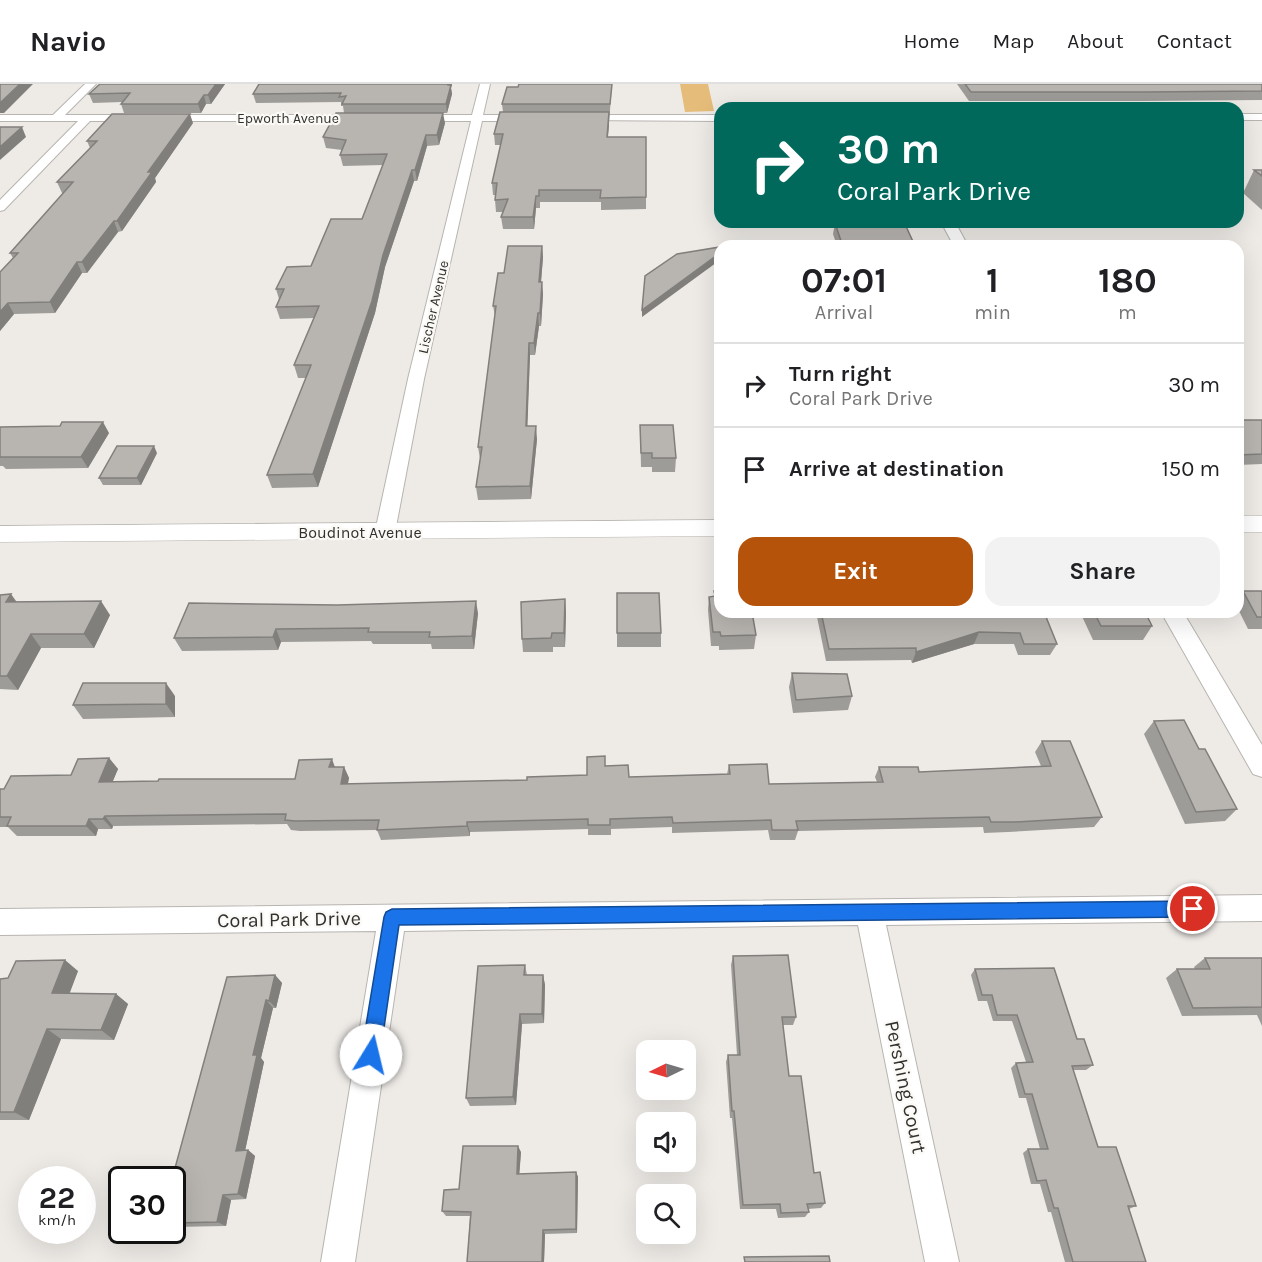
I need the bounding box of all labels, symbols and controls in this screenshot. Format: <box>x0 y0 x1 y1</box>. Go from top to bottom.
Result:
text: Navio <box>30 25 106 58</box>
text: Home <box>904 29 960 53</box>
text: Map <box>993 29 1034 53</box>
text: About <box>1067 29 1124 53</box>
text: Contact <box>1157 29 1232 53</box>
street label: Epworth Avenue <box>237 110 339 127</box>
text: 30 m <box>837 124 940 174</box>
icon: right <box>738 126 816 204</box>
text: Coral Park Drive <box>837 175 1031 207</box>
street label: Lischer Avenue <box>414 259 453 356</box>
text: 07:01 <box>801 259 887 301</box>
text: 1 <box>986 259 999 301</box>
text: 180 <box>1098 259 1157 301</box>
text: Arrival <box>815 301 873 324</box>
text: min <box>974 301 1011 324</box>
text: m <box>1118 301 1137 324</box>
text: Turn right <box>789 361 892 387</box>
icon: right <box>738 369 771 402</box>
text: 30 m <box>1168 372 1220 398</box>
text: Coral Park Drive <box>789 387 933 410</box>
icon: arrive <box>738 453 771 486</box>
text: Arrive at destination <box>789 456 1004 482</box>
text: 150 m <box>1161 456 1220 482</box>
street label: Boudinot Avenue <box>298 523 422 542</box>
button: Exit <box>738 537 973 606</box>
button: Share <box>985 537 1220 606</box>
pin <box>1167 883 1218 934</box>
icon: arrive <box>1176 892 1209 925</box>
street label: Coral Park Drive <box>217 907 361 932</box>
street label: Pershing Court <box>880 1019 931 1156</box>
position arrow <box>339 1023 403 1087</box>
north arrow <box>636 1040 696 1100</box>
map controls <box>636 1040 696 1244</box>
button: sound <box>636 1112 696 1172</box>
speed limit sign: 30 <box>108 1166 186 1244</box>
text: 22 <box>39 1180 75 1216</box>
button: search <box>636 1184 696 1244</box>
text: km/h <box>38 1211 76 1229</box>

